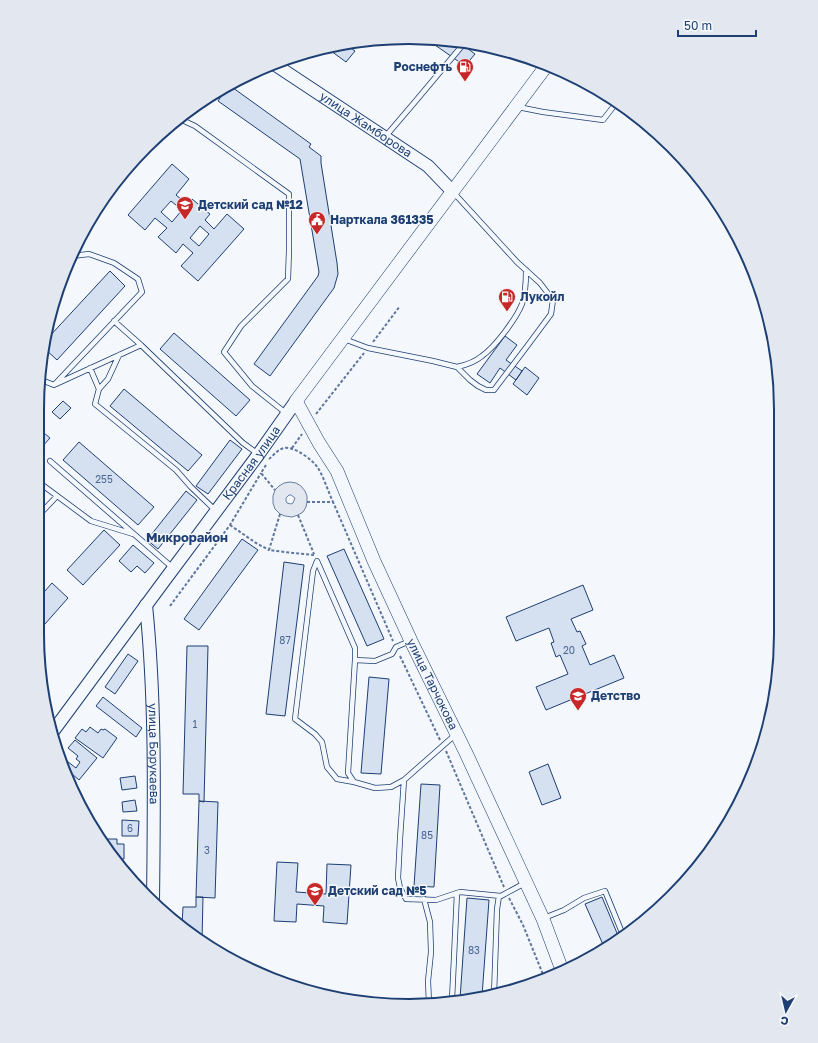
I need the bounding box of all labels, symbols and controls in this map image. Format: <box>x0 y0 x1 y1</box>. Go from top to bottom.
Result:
scale bar <box>678 12 756 38</box>
text: 50 m <box>684 18 712 33</box>
fuel station icon: Роснефть <box>455 57 475 82</box>
place label: Роснефть <box>394 59 452 74</box>
street label: улица Жамборова <box>317 88 415 160</box>
school or university icon: Детский сад №12 <box>175 195 195 220</box>
place label: Детский сад №12 <box>198 197 303 212</box>
public building icon: Нарткала 361335 <box>307 210 327 235</box>
place label: Нарткала 361335 <box>330 212 434 227</box>
fuel station icon: Лукойл <box>497 287 517 312</box>
place label: Лукойл <box>520 289 564 304</box>
street label: Красная улица <box>219 423 283 503</box>
house number: 255 <box>95 473 113 485</box>
district label: Микрорайон <box>146 529 228 545</box>
house number: 87 <box>279 634 291 646</box>
street label: улица Тарчокова <box>404 636 461 732</box>
house number: 20 <box>563 644 575 656</box>
school or university icon: Детство <box>568 686 588 711</box>
place label: Детство <box>591 688 640 703</box>
street label: улица Борукаева <box>145 703 162 804</box>
house number: 1 <box>193 718 198 730</box>
house number: 6 <box>127 822 133 834</box>
house number: 85 <box>421 829 433 841</box>
house number: 3 <box>204 844 210 856</box>
school or university icon: Детский сад №5 <box>305 881 325 906</box>
place label: Детский сад №5 <box>328 883 427 898</box>
house number: 83 <box>468 944 480 956</box>
north arrow <box>766 991 806 1031</box>
text: С <box>780 1014 789 1028</box>

